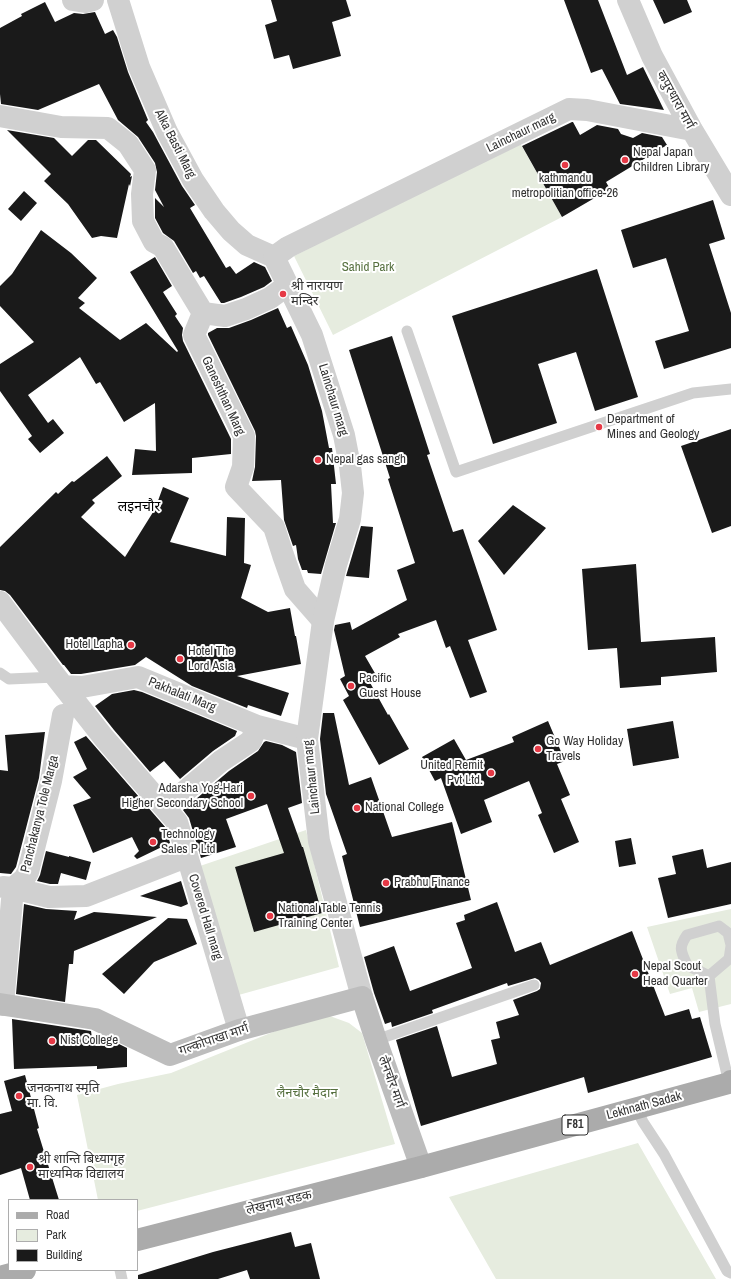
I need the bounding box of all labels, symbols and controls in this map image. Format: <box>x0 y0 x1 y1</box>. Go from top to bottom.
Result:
street label: कपुरधारा मार्ग <box>653 68 697 132</box>
street label: Alka Basti Marg <box>151 107 199 181</box>
street label: Lainchaur marg <box>484 110 558 156</box>
place label: Nepal Japan Children Library <box>633 145 709 176</box>
marker: Nepal Japan Children Library <box>620 155 630 165</box>
marker: kathmandu metropolitian office-26 <box>560 160 570 170</box>
place label: kathmandu metropolitian office-26 <box>512 171 618 202</box>
park label: Sahid Park <box>342 260 394 276</box>
place label: श्री नारायण मन्दिर <box>291 279 343 310</box>
marker: श्री नारायण मन्दिर <box>278 289 288 299</box>
street label: Ganeshthan Marg <box>198 354 248 438</box>
street label: Lainchaur marg <box>315 362 351 438</box>
place label: Department of Mines and Geology <box>607 412 699 443</box>
marker: Department of Mines and Geology <box>594 422 604 432</box>
place label: Nepal gas sangh <box>326 452 406 468</box>
marker: Nepal gas sangh <box>313 455 323 465</box>
district label: लइनचौर <box>118 499 160 515</box>
place label: Hotel Lapha <box>66 637 123 653</box>
marker: Hotel Lapha <box>126 640 136 650</box>
place label: Hotel The Lord Asia <box>188 644 234 675</box>
marker: Hotel The Lord Asia <box>175 654 185 664</box>
place label: Pacific Guest House <box>359 671 421 702</box>
street label: Pakhalati Marg <box>146 674 218 716</box>
marker: Pacific Guest House <box>346 681 356 691</box>
place label: Go Way Holiday Travels <box>546 734 623 765</box>
street label: Lainchaur marg <box>300 739 324 815</box>
marker: Go Way Holiday Travels <box>533 744 543 754</box>
street label: Panchakanya Tole Marga <box>18 754 62 874</box>
place label: United Remit Pvt Ltd. <box>420 758 483 789</box>
marker: United Remit Pvt Ltd. <box>486 768 496 778</box>
place label: Adarsha Yog-Hari Higher Secondary School <box>122 781 243 812</box>
marker: Adarsha Yog-Hari Higher Secondary School <box>246 791 256 801</box>
place label: National College <box>365 800 444 816</box>
marker: National College <box>352 803 362 813</box>
place label: Technology Sales P Ltd <box>161 827 216 858</box>
marker: Technology Sales P Ltd <box>148 837 158 847</box>
street label: Covered Hall marg <box>185 872 225 962</box>
place label: Prabhu Finance <box>394 875 470 891</box>
marker: Prabhu Finance <box>381 878 391 888</box>
place label: National Table Tennis Training Center <box>278 901 381 932</box>
marker: National Table Tennis Training Center <box>265 911 275 921</box>
place label: Nepal Scout Head Quarter <box>643 959 708 990</box>
marker: Nepal Scout Head Quarter <box>630 969 640 979</box>
street label: गल्कोपाखा मार्ग <box>177 1021 251 1059</box>
place label: Nist College <box>60 1033 118 1049</box>
marker: Nist College <box>47 1036 57 1046</box>
street label: लैनचौर मार्ग <box>374 1054 408 1110</box>
place label: जनकनाथ स्मृति मा. वि. <box>27 1081 99 1112</box>
park label: लैनचौर मैदान <box>276 1086 338 1102</box>
street label: Lekhnath Sadak <box>605 1088 683 1124</box>
marker: जनकनाथ स्मृति मा. वि. <box>14 1091 24 1101</box>
road number: F81 <box>562 1115 588 1135</box>
place label: श्री शान्ति बिध्यागृह माध्यमिक विद्यालय <box>38 1152 124 1183</box>
marker: श्री शान्ति बिध्यागृह माध्यमिक विद्यालय <box>25 1162 35 1172</box>
street label: लेखनाथ सडक <box>245 1187 313 1219</box>
legend <box>8 1199 138 1271</box>
text: Road <box>46 1207 70 1223</box>
text: Park <box>46 1227 66 1243</box>
text: Building <box>46 1247 82 1263</box>

